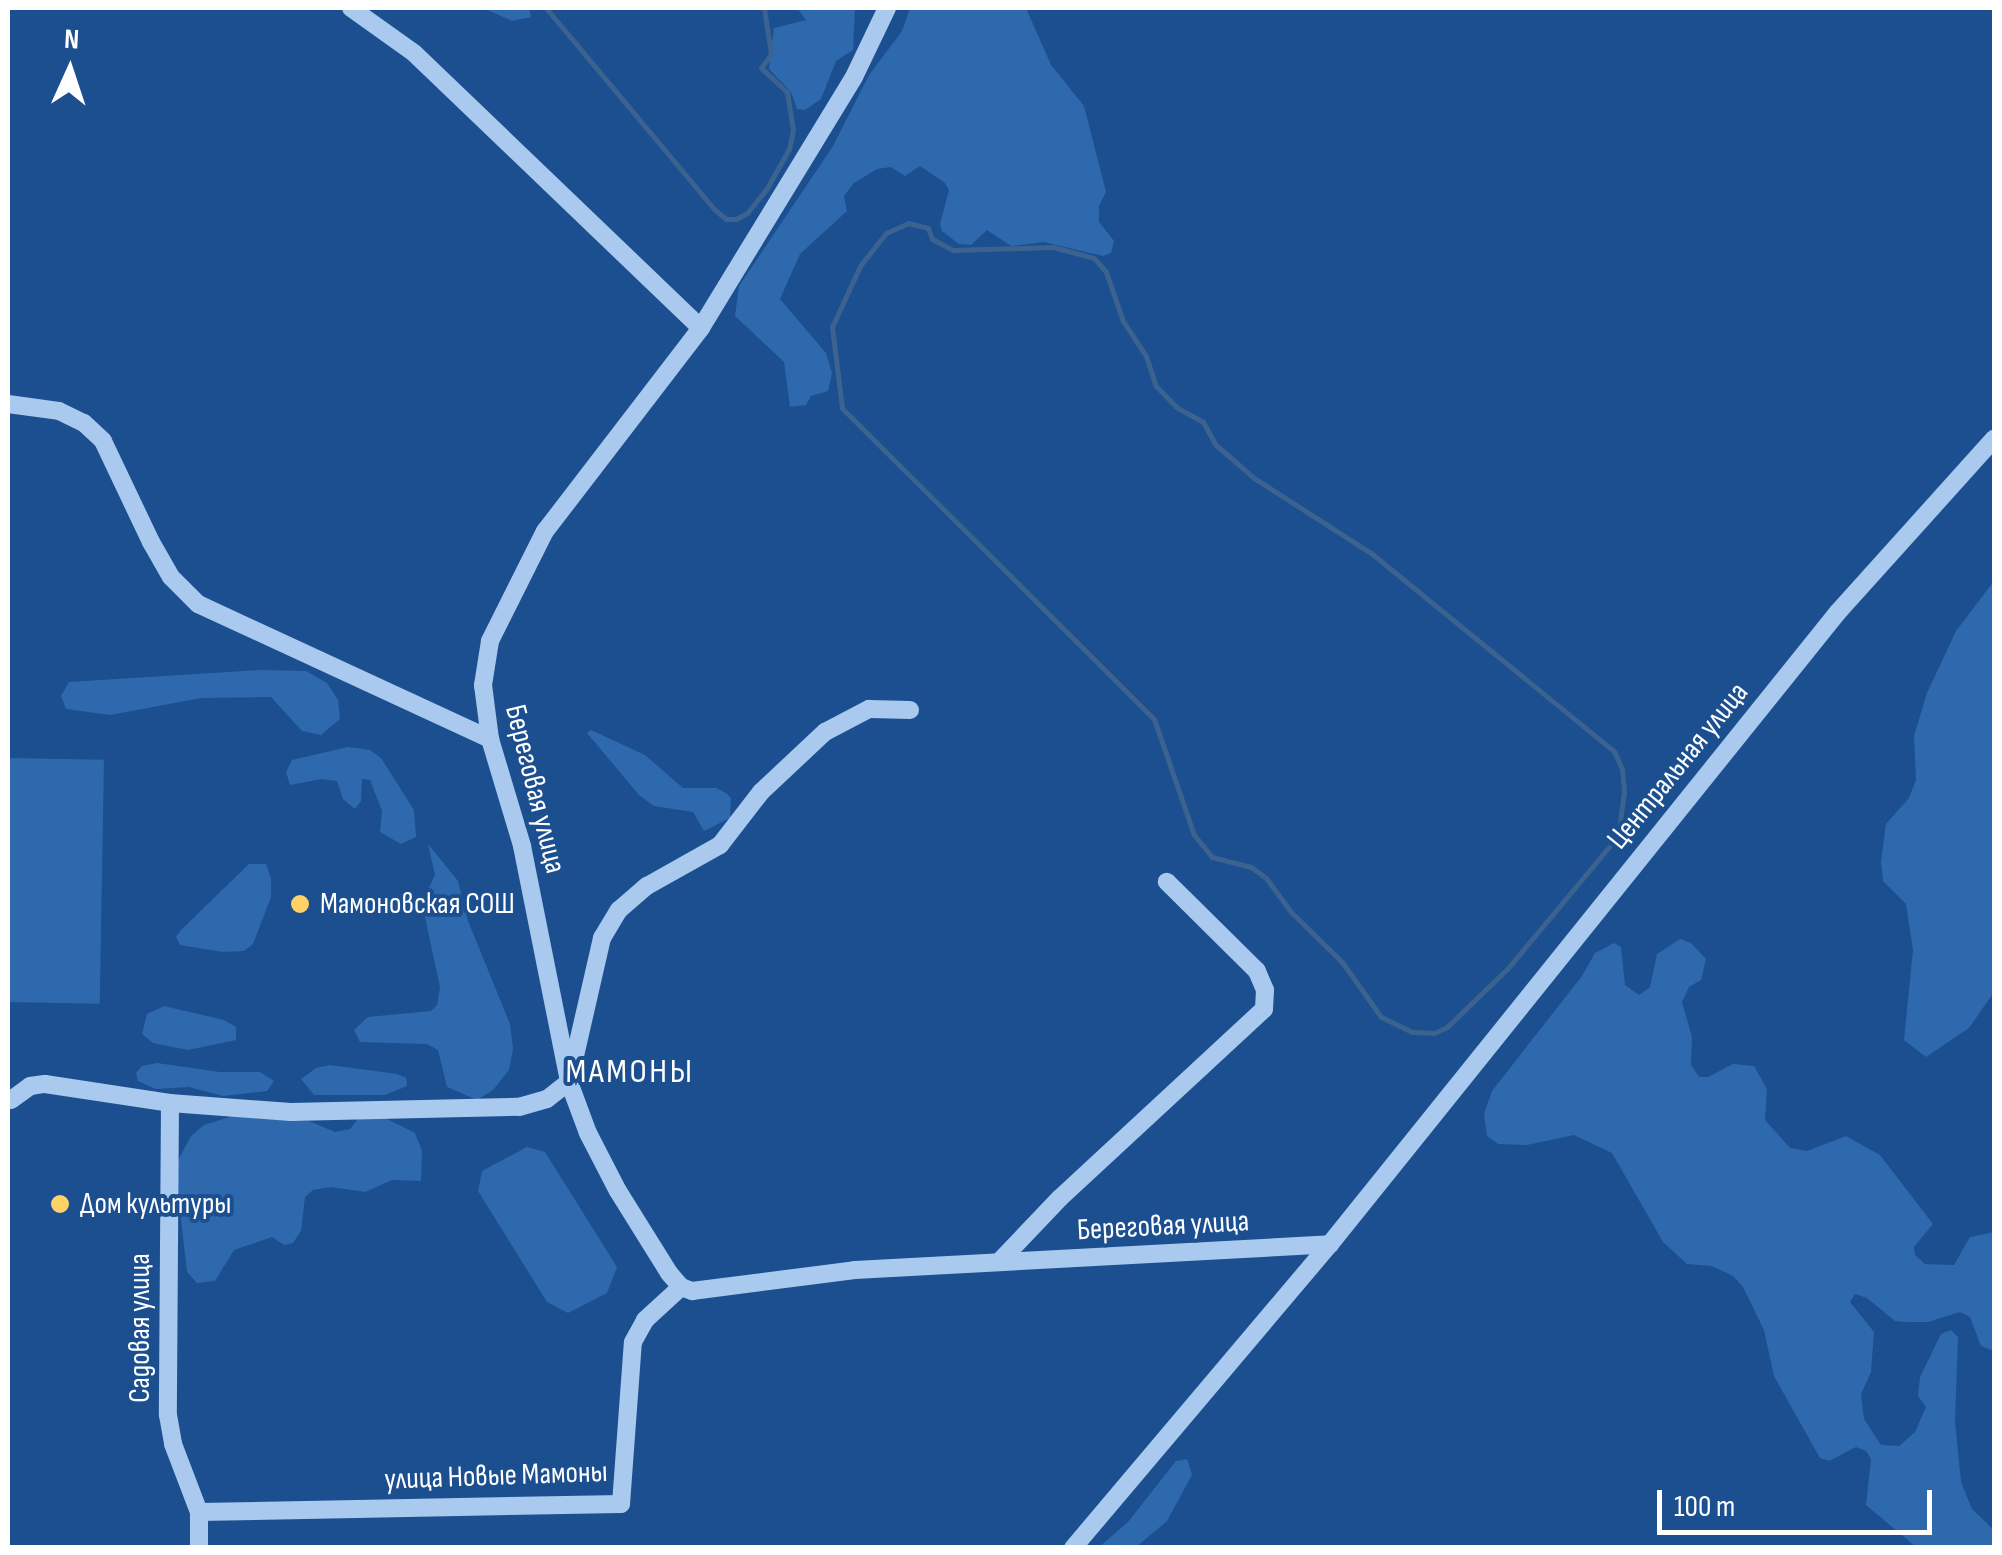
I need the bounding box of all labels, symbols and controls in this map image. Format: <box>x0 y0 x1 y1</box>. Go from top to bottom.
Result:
north arrow <box>20 20 120 120</box>
text: N <box>63 23 80 56</box>
street label: Центральная улица <box>1600 675 1756 857</box>
street label: Береговая улица <box>497 701 573 877</box>
place label: Мамоновская СОШ <box>320 886 515 922</box>
marker: Мамоновская СОШ <box>289 893 311 915</box>
district label: МАМОНЫ <box>566 1051 694 1093</box>
place label: Дом культуры <box>80 1186 231 1222</box>
marker: Дом культуры <box>49 1193 71 1215</box>
street label: Береговая улица <box>1076 1204 1250 1248</box>
street label: Садовая улица <box>122 1253 158 1403</box>
street label: улица Новые Мамоны <box>384 1454 608 1498</box>
scale bar <box>1662 1470 1937 1532</box>
text: 100 m <box>1674 1489 1735 1525</box>

